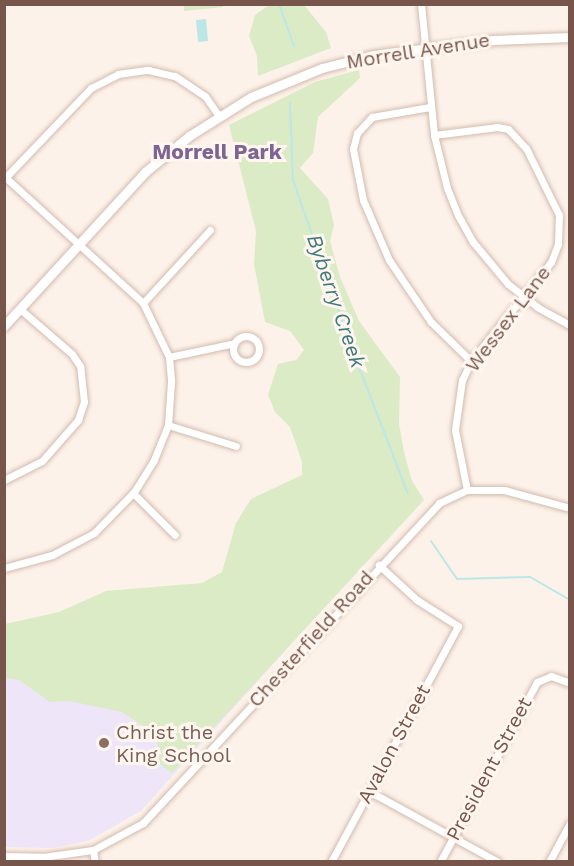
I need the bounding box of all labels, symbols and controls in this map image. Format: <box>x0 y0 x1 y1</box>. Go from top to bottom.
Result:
street label: Morrell Avenue <box>344 28 492 74</box>
district label: Morrell Park <box>152 139 282 165</box>
water label: Byberry Creek <box>301 231 371 371</box>
street label: Wessex Lane <box>460 261 556 377</box>
street label: Chesterfield Road <box>243 566 379 712</box>
street label: Avalon Street <box>353 680 435 808</box>
street label: President Street <box>441 693 537 845</box>
place label: Christ the King School <box>116 720 231 767</box>
marker: Christ the King School <box>97 736 111 750</box>

